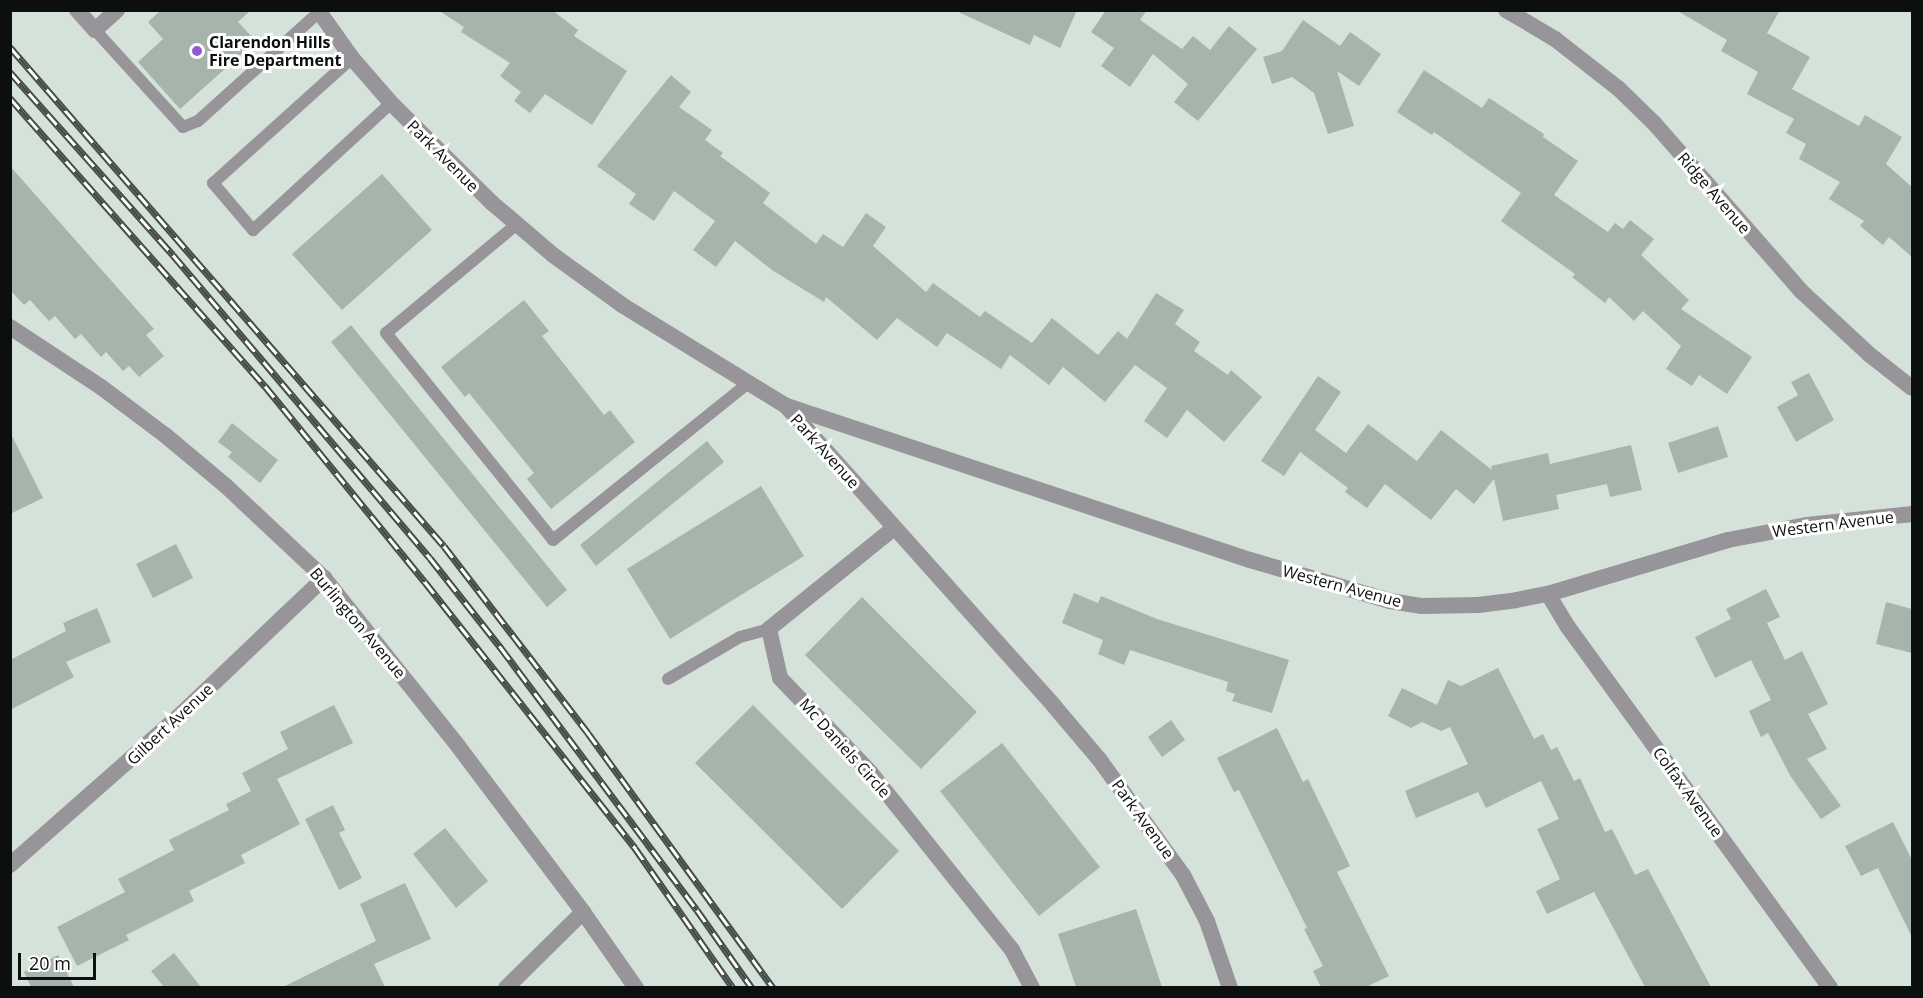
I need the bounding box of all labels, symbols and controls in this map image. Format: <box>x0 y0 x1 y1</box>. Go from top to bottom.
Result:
place label: Clarendon Hills Fire Department <box>209 32 341 70</box>
marker: Clarendon Hills Fire Department <box>190 44 204 58</box>
street label: Park Avenue <box>403 116 483 196</box>
street label: Ridge Avenue <box>1674 149 1754 237</box>
street label: Park Avenue <box>787 410 863 492</box>
street label: Western Avenue <box>1771 507 1895 541</box>
street label: Western Avenue <box>1280 561 1404 611</box>
street label: Burlington Avenue <box>306 564 410 682</box>
street label: Gilbert Avenue <box>123 679 217 769</box>
street label: Mc Daniels Circle <box>795 694 895 802</box>
street label: Colfax Avenue <box>1649 743 1727 841</box>
street label: Park Avenue <box>1108 776 1178 862</box>
scale bar <box>21 941 99 979</box>
text: 20 m <box>29 951 71 975</box>

